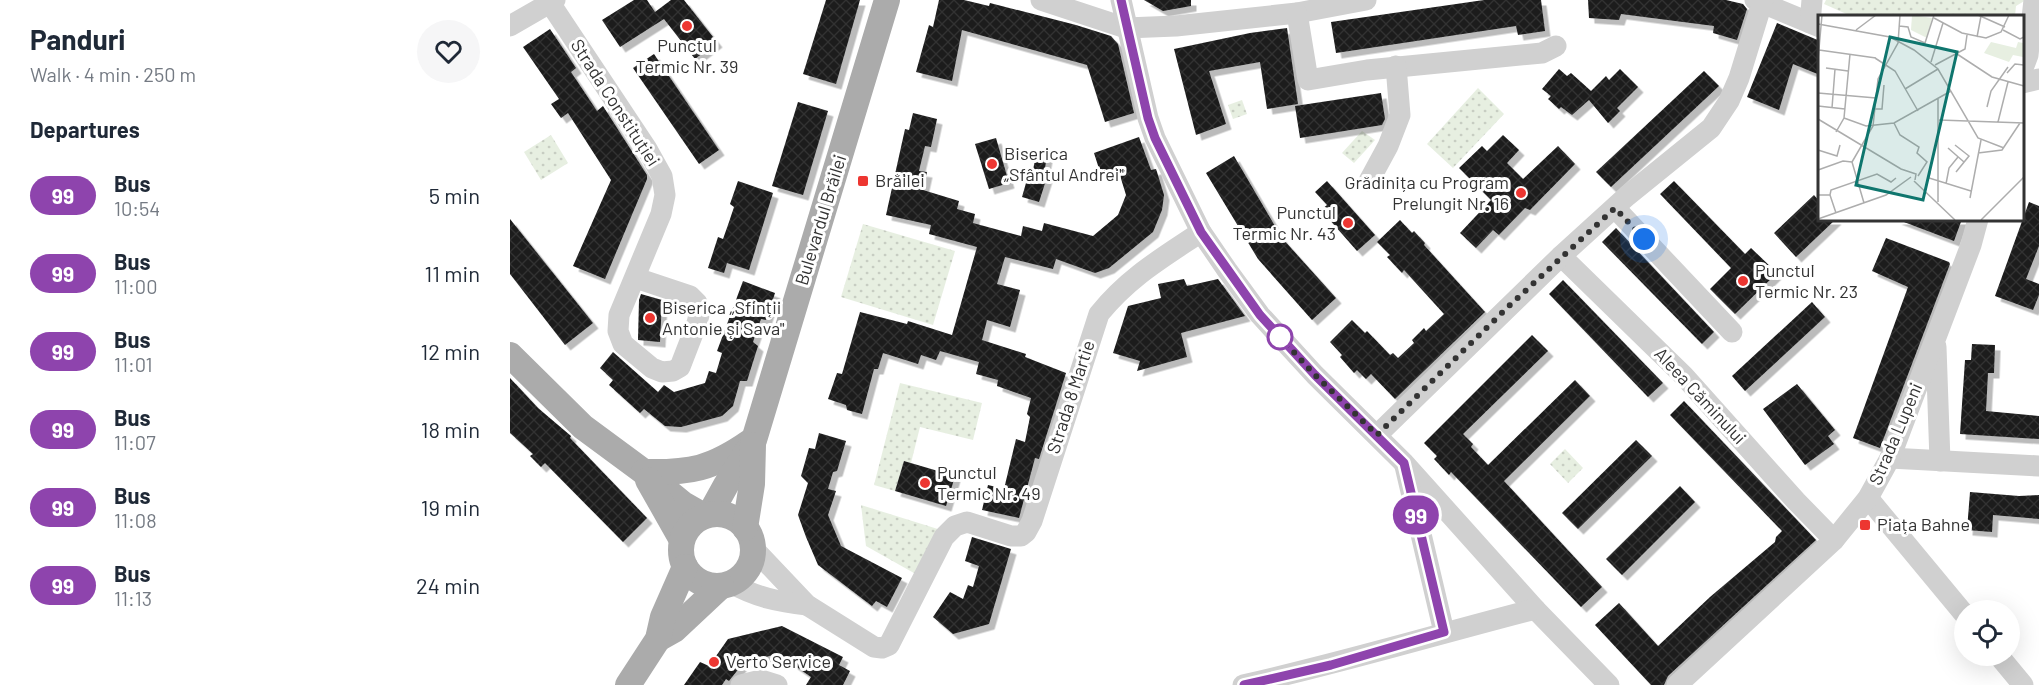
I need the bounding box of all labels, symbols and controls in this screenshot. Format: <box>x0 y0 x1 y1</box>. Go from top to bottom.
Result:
inset map <box>1818 15 2024 220</box>
marker: Punctul Termic Nr. 39 <box>680 19 694 33</box>
button: heart <box>417 20 480 83</box>
text: Panduri <box>30 22 126 56</box>
place label: Punctul Termic Nr. 39 <box>636 34 738 77</box>
street label: Strada Constituției <box>567 35 665 170</box>
text: Walk · 4 min · 250 m <box>30 62 196 86</box>
text: Departures <box>30 116 140 142</box>
place label: Biserica „Sfântul Andrei" <box>1004 142 1124 185</box>
street label: Bulevardul Brăilei <box>790 152 850 288</box>
marker: Biserica „Sfântul Andrei" <box>985 157 999 171</box>
place label: Brăilei <box>875 169 925 191</box>
text: Bus <box>114 170 151 196</box>
place label: Grădinița cu Program Prelungit Nr. 16 <box>1345 171 1509 214</box>
marker: Brăilei <box>856 174 870 188</box>
text: 5 min <box>429 182 480 208</box>
text: 99 <box>52 183 74 208</box>
marker: Grădinița cu Program Prelungit Nr. 16 <box>1514 186 1528 200</box>
text: 10:54 <box>114 196 160 220</box>
place label: Punctul Termic Nr. 43 <box>1233 201 1336 244</box>
marker: Punctul Termic Nr. 43 <box>1341 216 1355 230</box>
your location <box>1629 224 1659 254</box>
text: Bus <box>114 248 151 274</box>
place label: Punctul Termic Nr. 23 <box>1755 259 1858 302</box>
text: 11 min <box>424 260 480 286</box>
text: 99 <box>52 261 74 286</box>
text: 11:00 <box>114 274 157 298</box>
marker: Punctul Termic Nr. 23 <box>1736 274 1750 288</box>
place label: Biserica „Sfinții Antonie și Sava" <box>662 296 785 339</box>
marker: Biserica „Sfinții Antonie și Sava" <box>643 311 657 325</box>
unlabelled marker <box>1267 324 1293 350</box>
text: Bus <box>114 326 151 352</box>
street label: Strada 8 Martie <box>1041 337 1099 456</box>
text: 12 min <box>420 338 480 364</box>
text: 99 <box>52 339 74 364</box>
street label: Aleea Căminului <box>1650 342 1751 448</box>
text: 11:01 <box>114 352 153 376</box>
street label: Strada Lupeni <box>1864 379 1926 488</box>
text: Bus <box>114 404 151 430</box>
text: 18 min <box>421 416 480 442</box>
text: 99 <box>52 417 74 442</box>
text: 11:07 <box>114 430 156 454</box>
place label: Punctul Termic Nr. 49 <box>937 461 1041 504</box>
marker: Punctul Termic Nr. 49 <box>918 476 932 490</box>
text: Bus <box>114 482 151 508</box>
text: 19 min <box>421 494 480 520</box>
text: 99 <box>52 495 74 520</box>
line badge: 99 <box>1389 496 1443 534</box>
text: 99 <box>1405 503 1427 528</box>
text: 11:08 <box>114 508 157 532</box>
place label: Piața Bahne <box>1877 513 1970 535</box>
marker: Piața Bahne <box>1858 518 1872 532</box>
text: Bus <box>114 560 151 586</box>
text: 24 min <box>416 572 480 598</box>
text: 99 <box>52 573 74 598</box>
text: 11:13 <box>114 586 152 610</box>
map controls <box>1954 600 2020 666</box>
button: locate <box>1954 600 2020 666</box>
place label: Verto Service <box>726 650 831 672</box>
marker: Verto Service <box>707 655 721 669</box>

